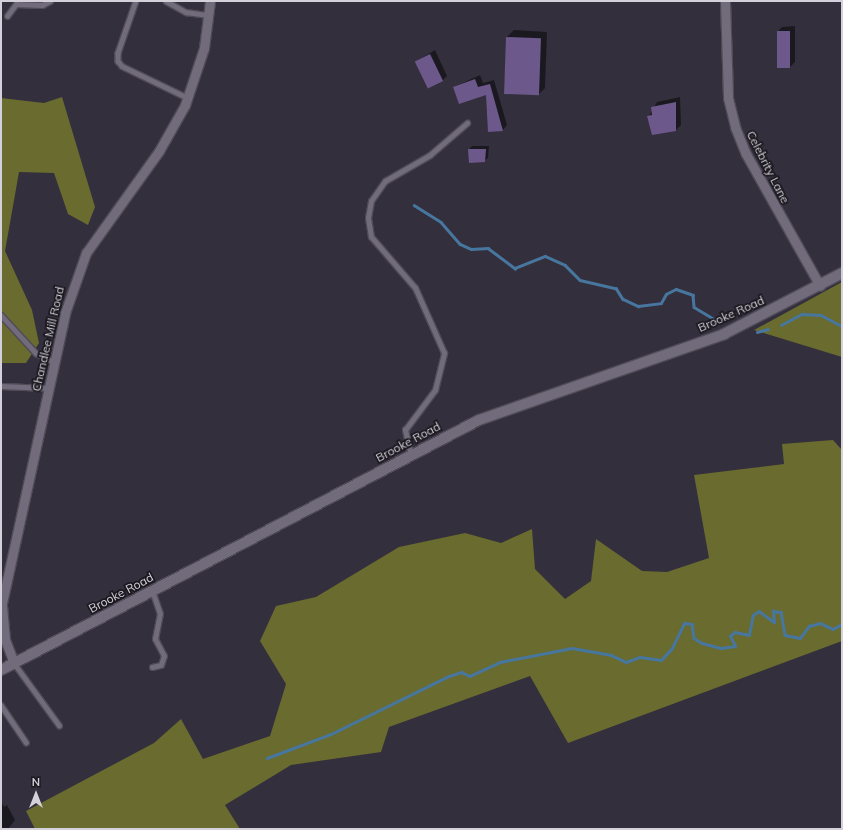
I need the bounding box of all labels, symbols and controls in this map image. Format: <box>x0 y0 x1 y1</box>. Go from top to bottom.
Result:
street label: Celebrity Lane <box>744 128 792 206</box>
street label: Chandlee Mill Road <box>29 285 67 393</box>
street label: Brooke Road <box>696 293 766 335</box>
street label: Brooke Road <box>373 419 443 465</box>
street label: Brooke Road <box>86 570 156 616</box>
north arrow <box>16 774 56 814</box>
text: N <box>32 775 40 789</box>

